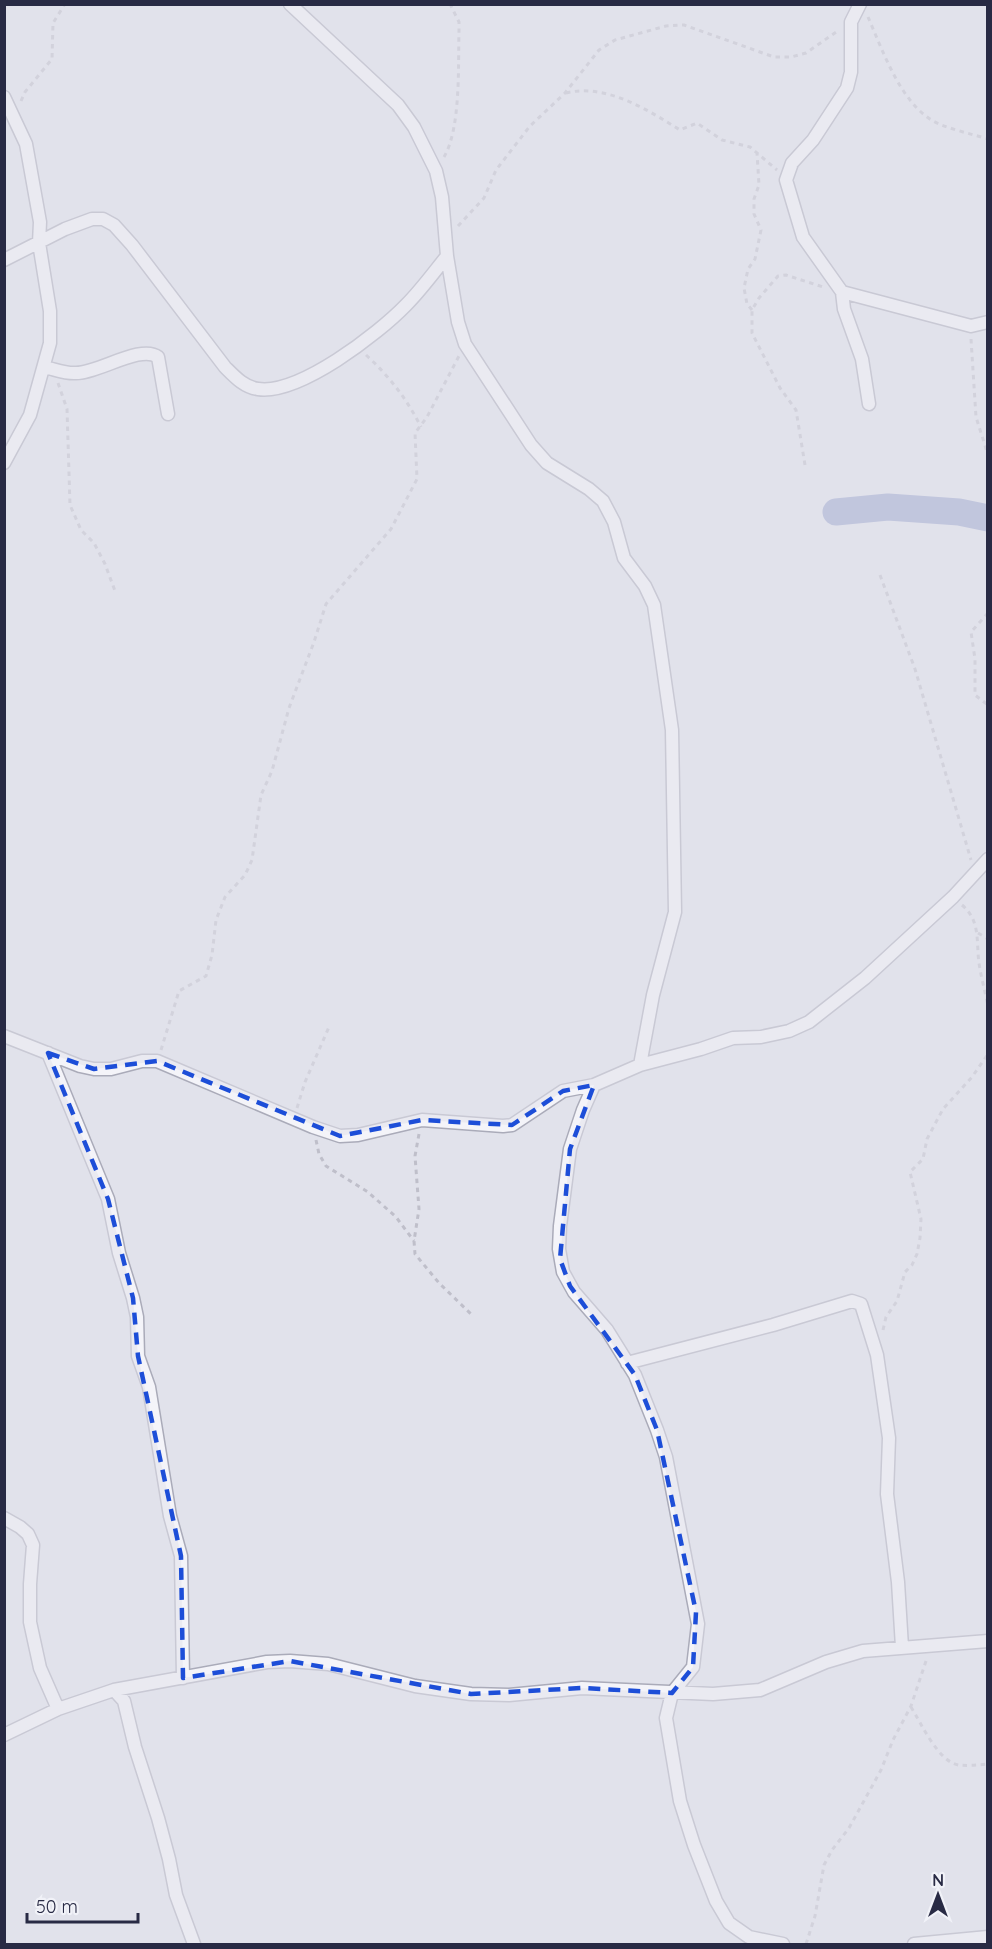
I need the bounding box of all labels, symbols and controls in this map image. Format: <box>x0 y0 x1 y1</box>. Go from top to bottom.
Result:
north arrow <box>908 1865 968 1925</box>
text: N <box>932 1870 944 1890</box>
scale bar <box>27 1886 138 1924</box>
text: 50 m <box>36 1895 78 1918</box>

